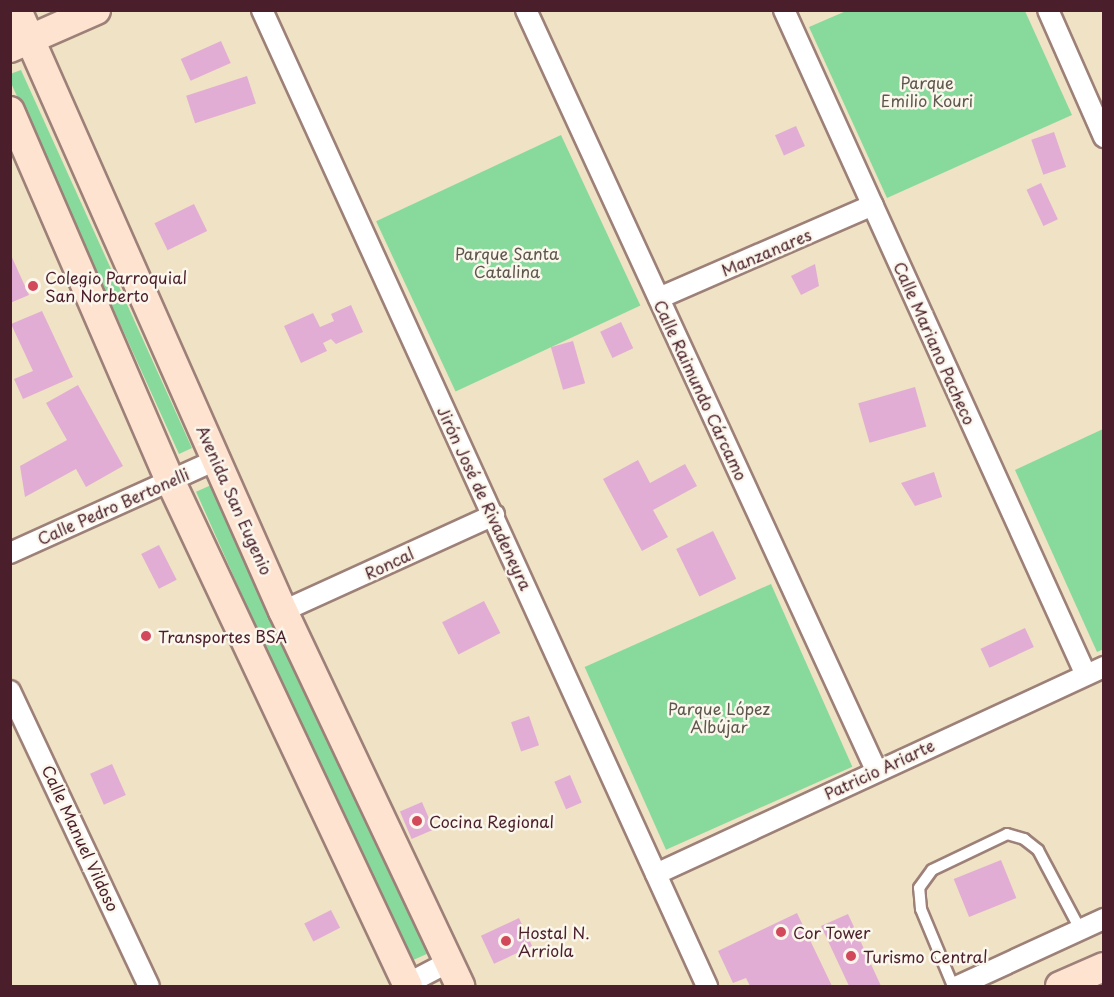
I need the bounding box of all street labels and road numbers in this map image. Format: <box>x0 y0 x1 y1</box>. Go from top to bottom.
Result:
street label: Manzanares <box>718 224 814 280</box>
street label: Calle Mariano Pacheco <box>891 259 979 427</box>
street label: Calle Raimundo Cárcamo <box>651 296 751 484</box>
street label: Jirón José de Rivadeneyra <box>434 403 536 593</box>
street label: Avenida San Eugenio <box>194 423 276 577</box>
street label: Calle Pedro Bertonelli <box>33 463 193 549</box>
street label: Roncal <box>361 543 417 583</box>
street label: Patricio Ariarte <box>820 735 938 803</box>
street label: Calle Manuel Vildoso <box>39 762 123 914</box>

